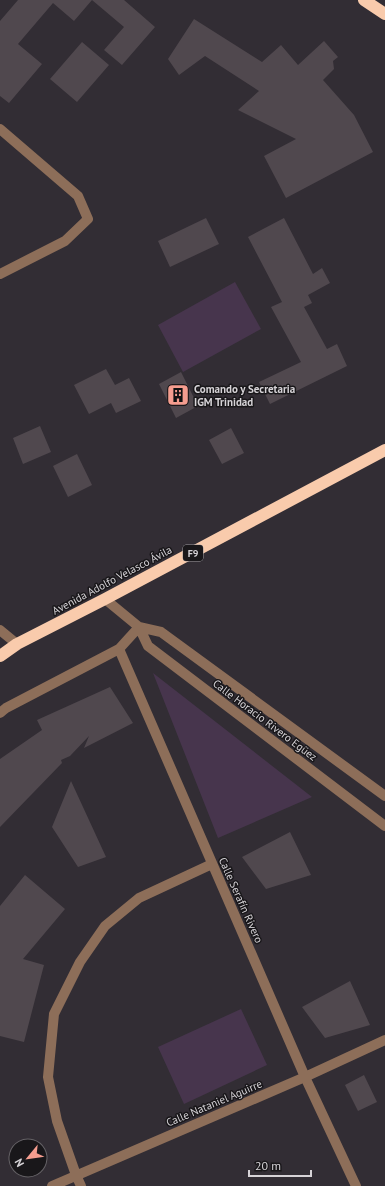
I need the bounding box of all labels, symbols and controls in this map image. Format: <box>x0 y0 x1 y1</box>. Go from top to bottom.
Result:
building icon: Comando y Secretaria IGM Trinidad <box>165 382 191 408</box>
place label: Comando y Secretaria IGM Trinidad <box>194 382 295 409</box>
street label: Avenida Adolfo Velasco Ávila <box>50 542 174 618</box>
road number: F9 <box>183 545 203 561</box>
street label: Calle Horacio Rivero Egüez <box>210 676 320 764</box>
street label: Calle Serafín Rivero <box>216 855 266 945</box>
street label: Calle Nataniel Aguirre <box>164 1076 265 1130</box>
north arrow <box>8 1138 48 1178</box>
scale bar <box>249 1152 311 1178</box>
text: N <box>11 1156 27 1169</box>
text: 20 m <box>255 1158 281 1173</box>

